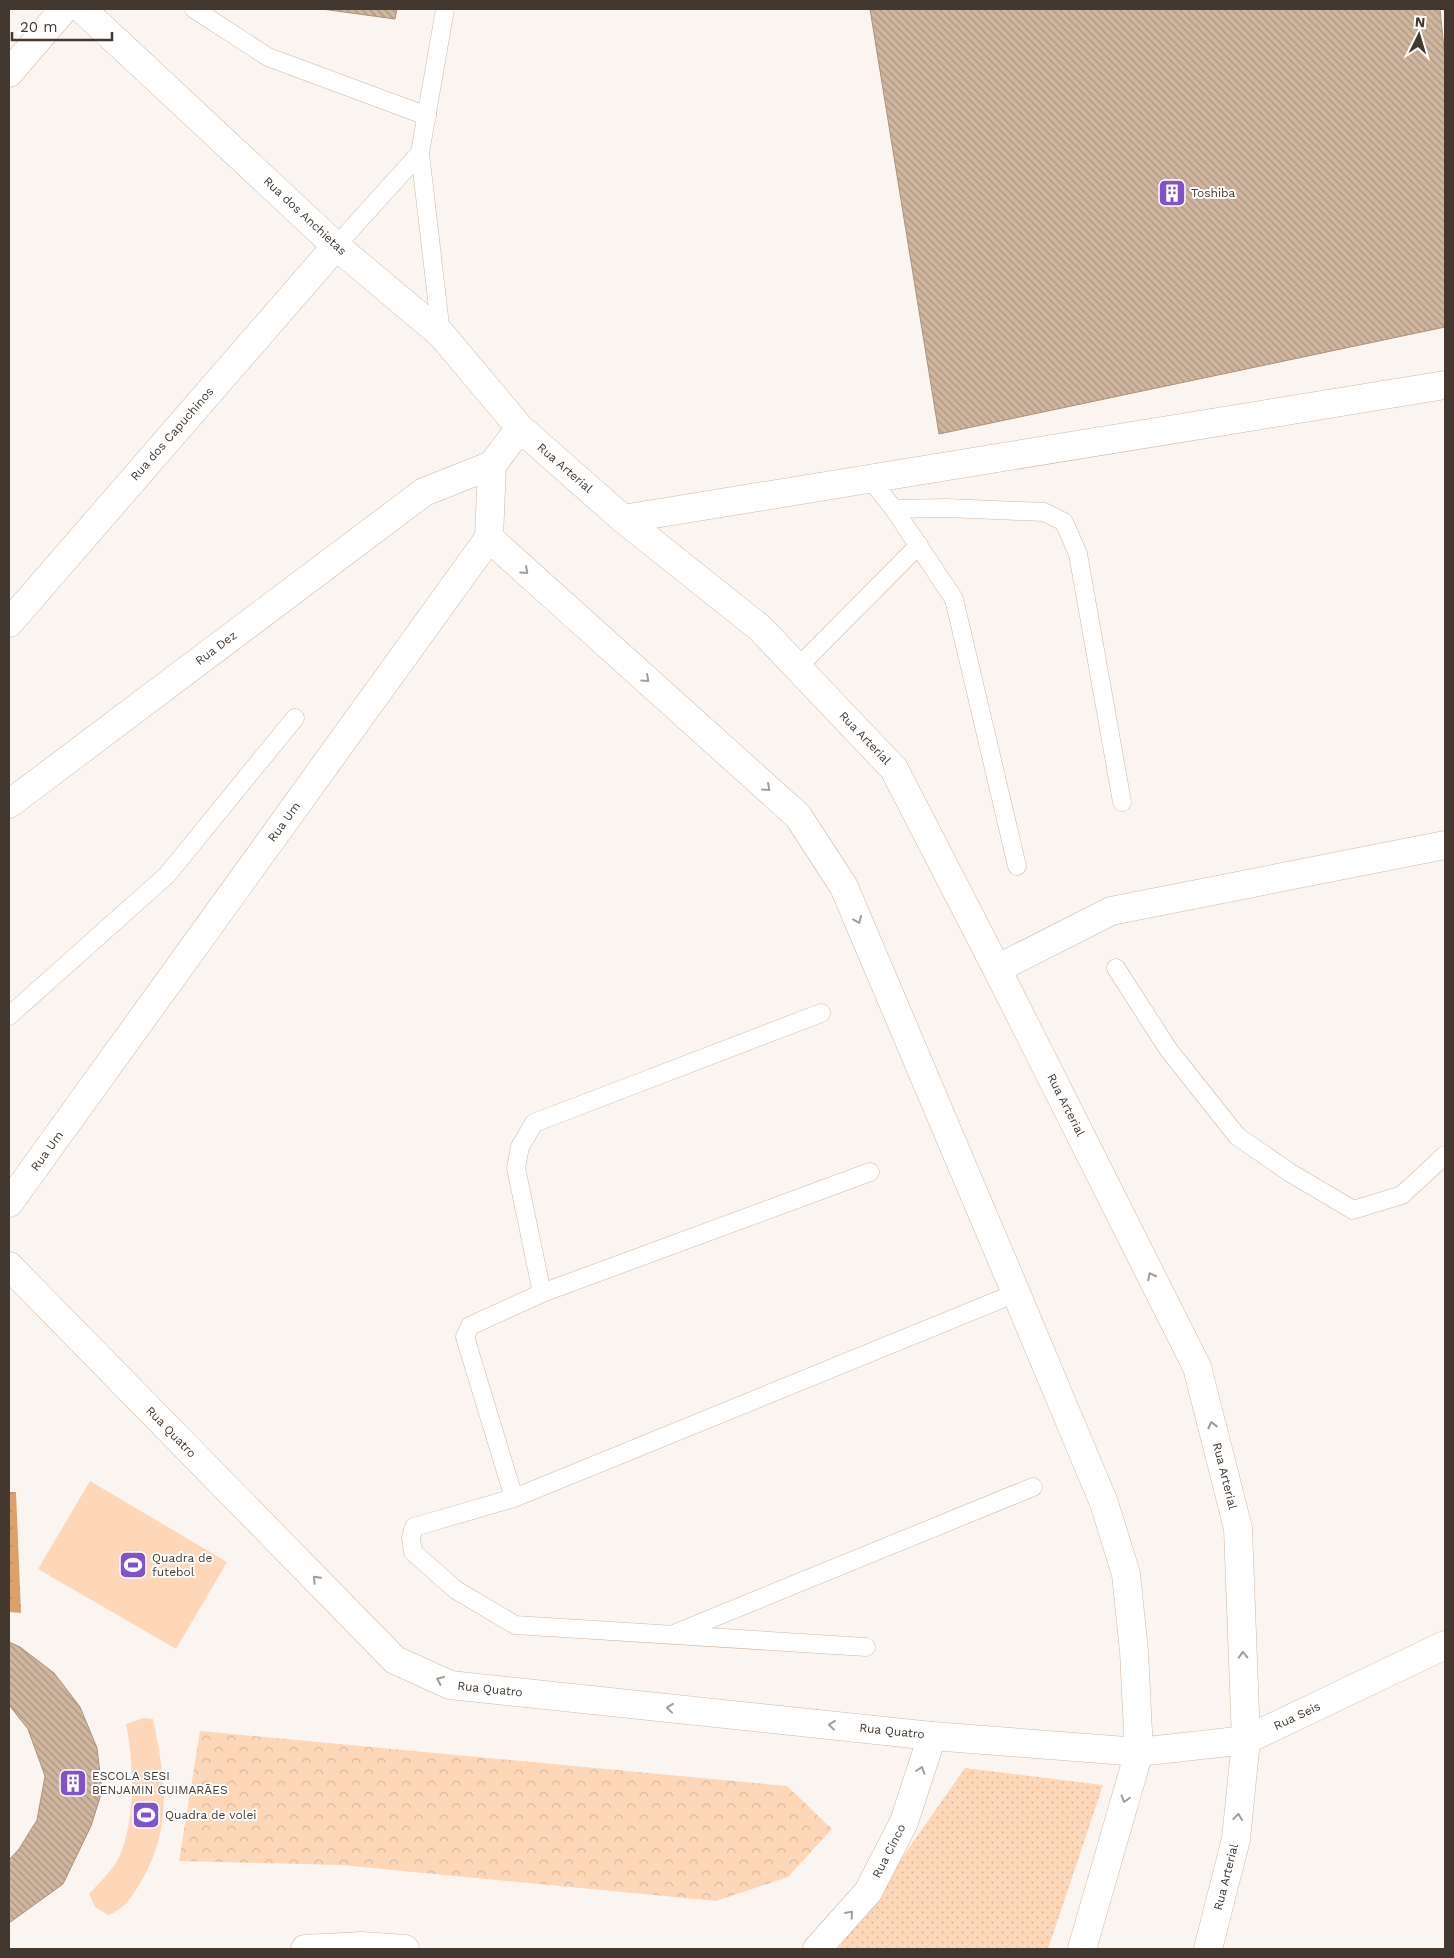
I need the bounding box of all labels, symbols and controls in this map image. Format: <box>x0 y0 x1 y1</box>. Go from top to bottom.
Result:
scale bar <box>12 10 112 42</box>
north arrow <box>1394 10 1444 60</box>
text: N <box>1414 14 1426 30</box>
text: 20 m <box>20 18 58 36</box>
street label: Rua dos Anchietas <box>261 174 349 258</box>
building icon: Toshiba <box>1157 178 1187 208</box>
place label: Toshiba <box>1191 186 1236 200</box>
street label: Rua dos Capuchinos <box>128 384 216 484</box>
street label: Rua Arterial <box>535 440 596 496</box>
one-way arrow <box>520 565 529 574</box>
street label: Rua Dez <box>193 628 239 668</box>
one-way arrow <box>641 674 650 683</box>
street label: Rua Arterial <box>836 709 894 768</box>
one-way arrow <box>761 782 770 791</box>
street label: Rua Um <box>265 799 303 845</box>
one-way arrow <box>852 915 863 924</box>
street label: Rua Arterial <box>1044 1071 1088 1139</box>
street label: Rua Um <box>28 1128 66 1174</box>
one-way arrow <box>1147 1272 1157 1281</box>
street label: Rua Quatro <box>143 1403 199 1461</box>
one-way arrow <box>1207 1421 1218 1430</box>
street label: Rua Arterial <box>1210 1441 1240 1511</box>
sports icon: Quadra de futebol <box>118 1550 148 1580</box>
place label: Quadra de futebol <box>152 1551 213 1579</box>
one-way arrow <box>313 1576 322 1585</box>
one-way arrow <box>1237 1650 1248 1658</box>
one-way arrow <box>436 1676 445 1687</box>
street label: Rua Quatro <box>457 1679 523 1699</box>
street label: Rua Seis <box>1271 1699 1323 1733</box>
one-way arrow <box>666 1703 674 1714</box>
one-way arrow <box>827 1720 835 1731</box>
street label: Rua Quatro <box>859 1721 925 1741</box>
one-way arrow <box>916 1766 926 1774</box>
building icon: ESCOLA SESI BENJAMIN GUIMARÃES <box>58 1768 88 1798</box>
place label: ESCOLA SESI BENJAMIN GUIMARÃES <box>92 1769 228 1797</box>
one-way arrow <box>1121 1794 1131 1802</box>
sports icon: Quadra de volei <box>131 1800 161 1830</box>
place label: Quadra de volei <box>165 1808 257 1822</box>
one-way arrow <box>1232 1812 1243 1820</box>
street label: Rua Cinco <box>869 1822 909 1880</box>
street label: Rua Arterial <box>1211 1842 1241 1912</box>
one-way arrow <box>844 1910 853 1919</box>

